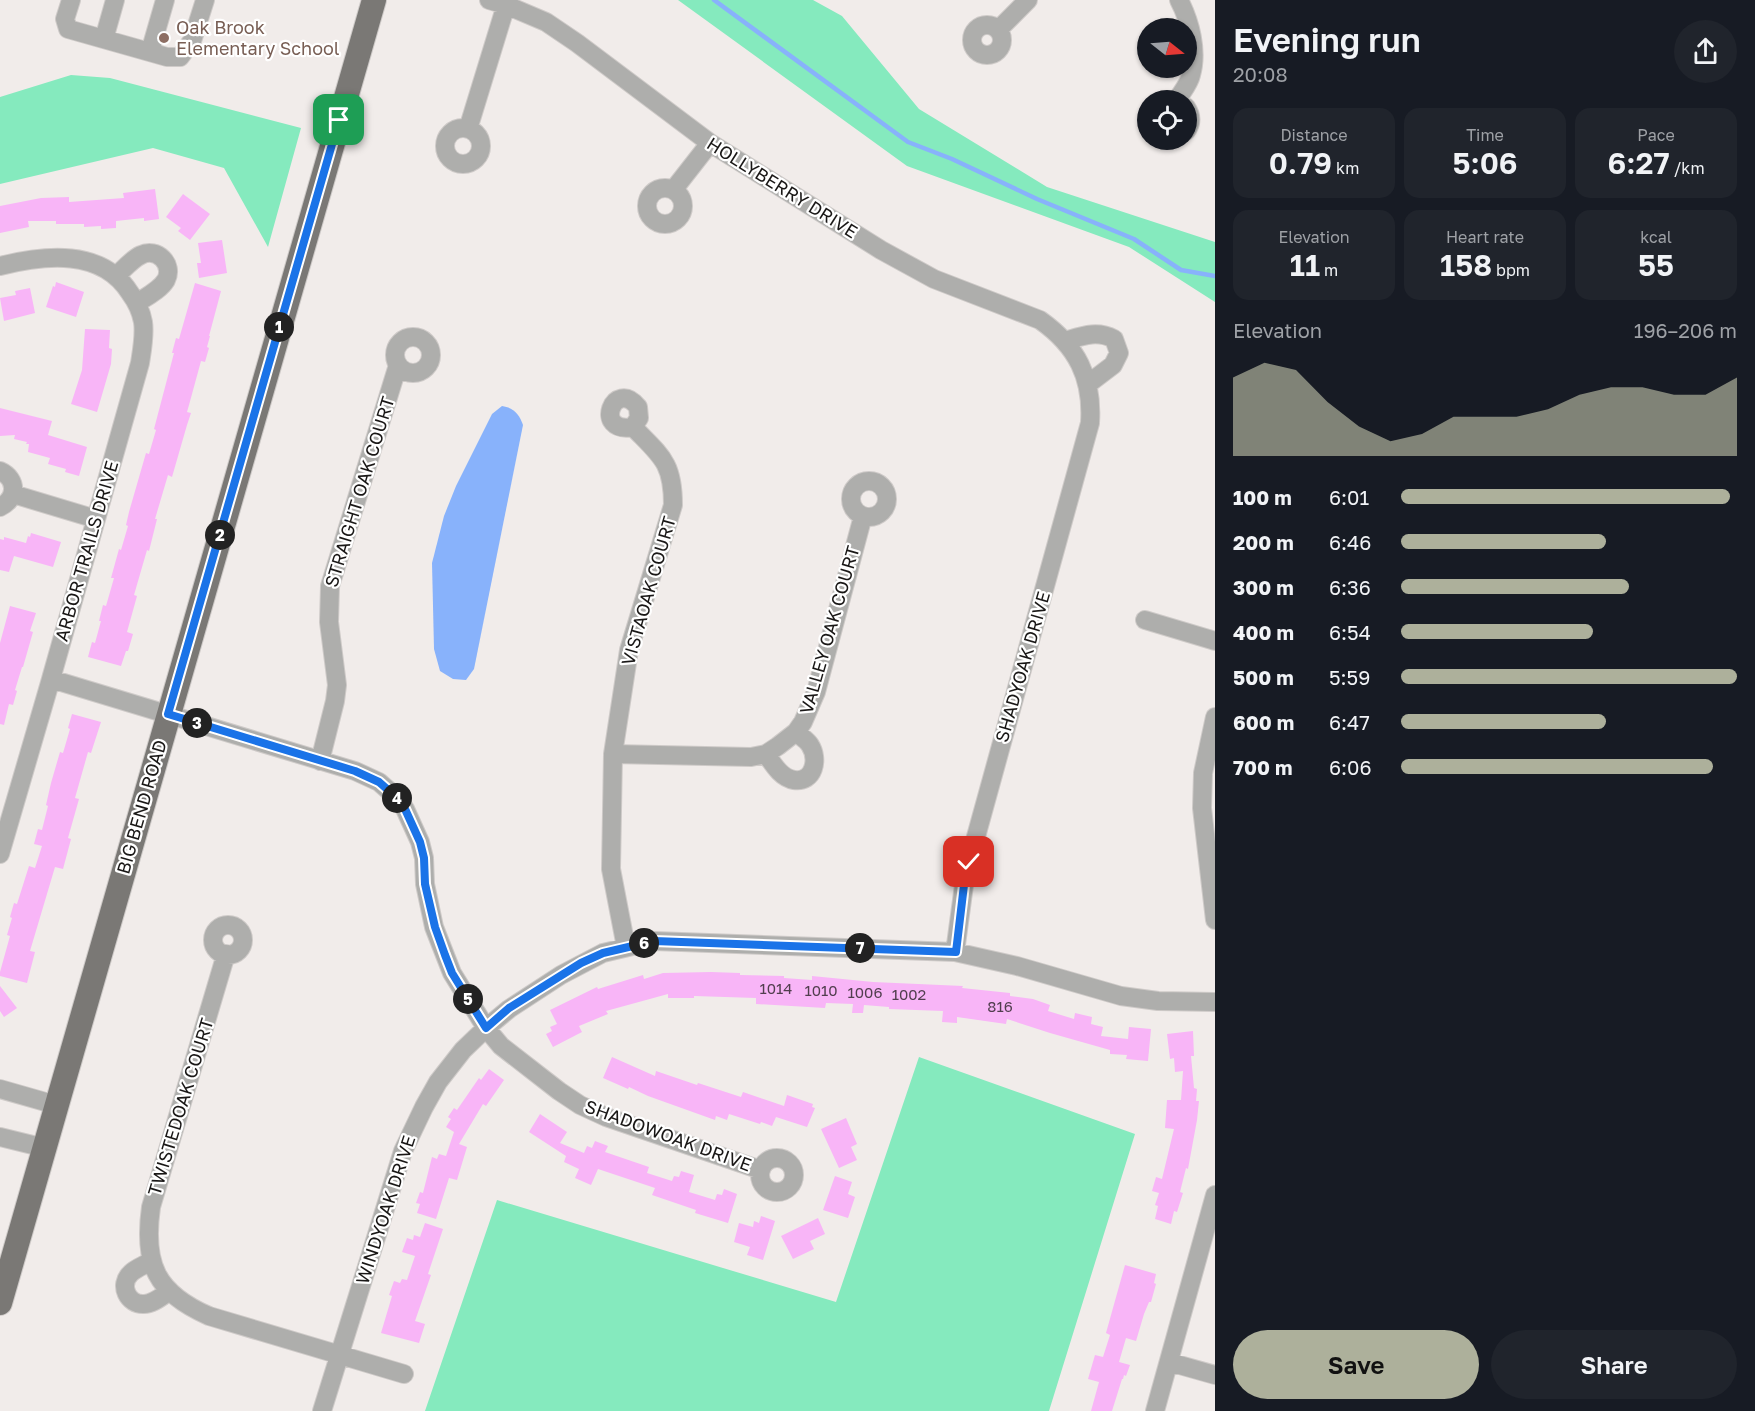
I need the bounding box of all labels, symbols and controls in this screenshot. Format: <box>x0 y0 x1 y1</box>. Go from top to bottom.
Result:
place label: Oak Brook Elementary School <box>176 16 340 59</box>
north arrow <box>1137 18 1197 78</box>
map controls <box>1137 18 1197 150</box>
text: Evening run <box>1233 20 1421 59</box>
button: share <box>1674 20 1737 83</box>
marker: Oak Brook Elementary School <box>157 31 171 45</box>
text: 20:08 <box>1233 62 1288 86</box>
button: locate <box>1137 90 1197 150</box>
pin <box>313 94 364 145</box>
icon: arrive <box>322 103 355 136</box>
text: Distance <box>1280 125 1348 145</box>
text: Time <box>1466 125 1504 145</box>
text: Pace <box>1637 125 1675 145</box>
street label: HOLLYBERRY DRIVE <box>703 132 862 242</box>
text: 0.79 <box>1269 145 1332 181</box>
text: 5:06 <box>1452 145 1518 181</box>
text: 6:27 <box>1607 145 1670 181</box>
text: km <box>1332 158 1359 178</box>
text: /km <box>1670 158 1705 178</box>
text: Elevation <box>1278 227 1350 247</box>
text: Heart rate <box>1446 227 1524 247</box>
text: kcal <box>1640 227 1672 247</box>
text: 11 <box>1290 247 1320 283</box>
text: 158 <box>1440 247 1492 283</box>
text: 55 <box>1638 247 1674 283</box>
text: m <box>1320 260 1338 280</box>
text: bpm <box>1492 260 1530 280</box>
pin: 1 <box>264 312 294 342</box>
text: 1 <box>275 317 283 337</box>
text: Elevation <box>1233 318 1322 342</box>
text: 196–206 m <box>1634 318 1737 342</box>
street label: STRAIGHT OAK COURT <box>320 394 399 590</box>
street label: ARBOR TRAILS DRIVE <box>50 458 122 644</box>
text: 100 m <box>1233 485 1292 509</box>
text: 6:01 <box>1329 485 1369 509</box>
street label: VISTAOAK COURT <box>616 514 680 668</box>
pin: 2 <box>205 520 235 550</box>
text: 2 <box>215 525 225 545</box>
text: 200 m <box>1233 530 1294 554</box>
text: 6:46 <box>1329 530 1371 554</box>
street label: VALLEY OAK COURT <box>794 543 864 716</box>
text: 300 m <box>1233 575 1294 599</box>
text: 6:36 <box>1329 575 1371 599</box>
street label: SHADYOAK DRIVE <box>990 589 1054 745</box>
text: 400 m <box>1233 620 1294 644</box>
text: 6:54 <box>1329 620 1371 644</box>
text: 500 m <box>1233 665 1294 689</box>
text: 5:59 <box>1329 665 1370 689</box>
pin: 3 <box>182 708 212 738</box>
text: 600 m <box>1233 710 1294 734</box>
text: 6:47 <box>1329 710 1370 734</box>
text: 3 <box>192 713 202 733</box>
street label: BIG BEND ROAD <box>111 737 171 876</box>
text: 700 m <box>1233 755 1292 779</box>
text: 6:06 <box>1329 755 1372 779</box>
pin: 4 <box>382 783 412 813</box>
text: 4 <box>392 788 402 808</box>
pin <box>943 836 994 887</box>
icon: check <box>952 845 985 878</box>
pin: 6 <box>629 928 659 958</box>
text: 6 <box>639 933 649 953</box>
pin: 7 <box>845 933 875 963</box>
text: 7 <box>856 938 864 958</box>
house number: 1014 <box>759 979 793 997</box>
house number: 1010 <box>804 981 838 999</box>
house number: 1006 <box>848 983 882 1001</box>
pin: 5 <box>453 984 483 1014</box>
house number: 1002 <box>892 985 926 1003</box>
text: 5 <box>463 989 473 1009</box>
house number: 816 <box>987 997 1013 1015</box>
street label: TWISTEDOAK COURT <box>143 1015 218 1198</box>
street label: SHADOWOAK DRIVE <box>582 1095 755 1175</box>
street label: WINDYOAK DRIVE <box>351 1133 419 1287</box>
button: Save <box>1233 1330 1479 1399</box>
button: Share <box>1491 1330 1737 1399</box>

